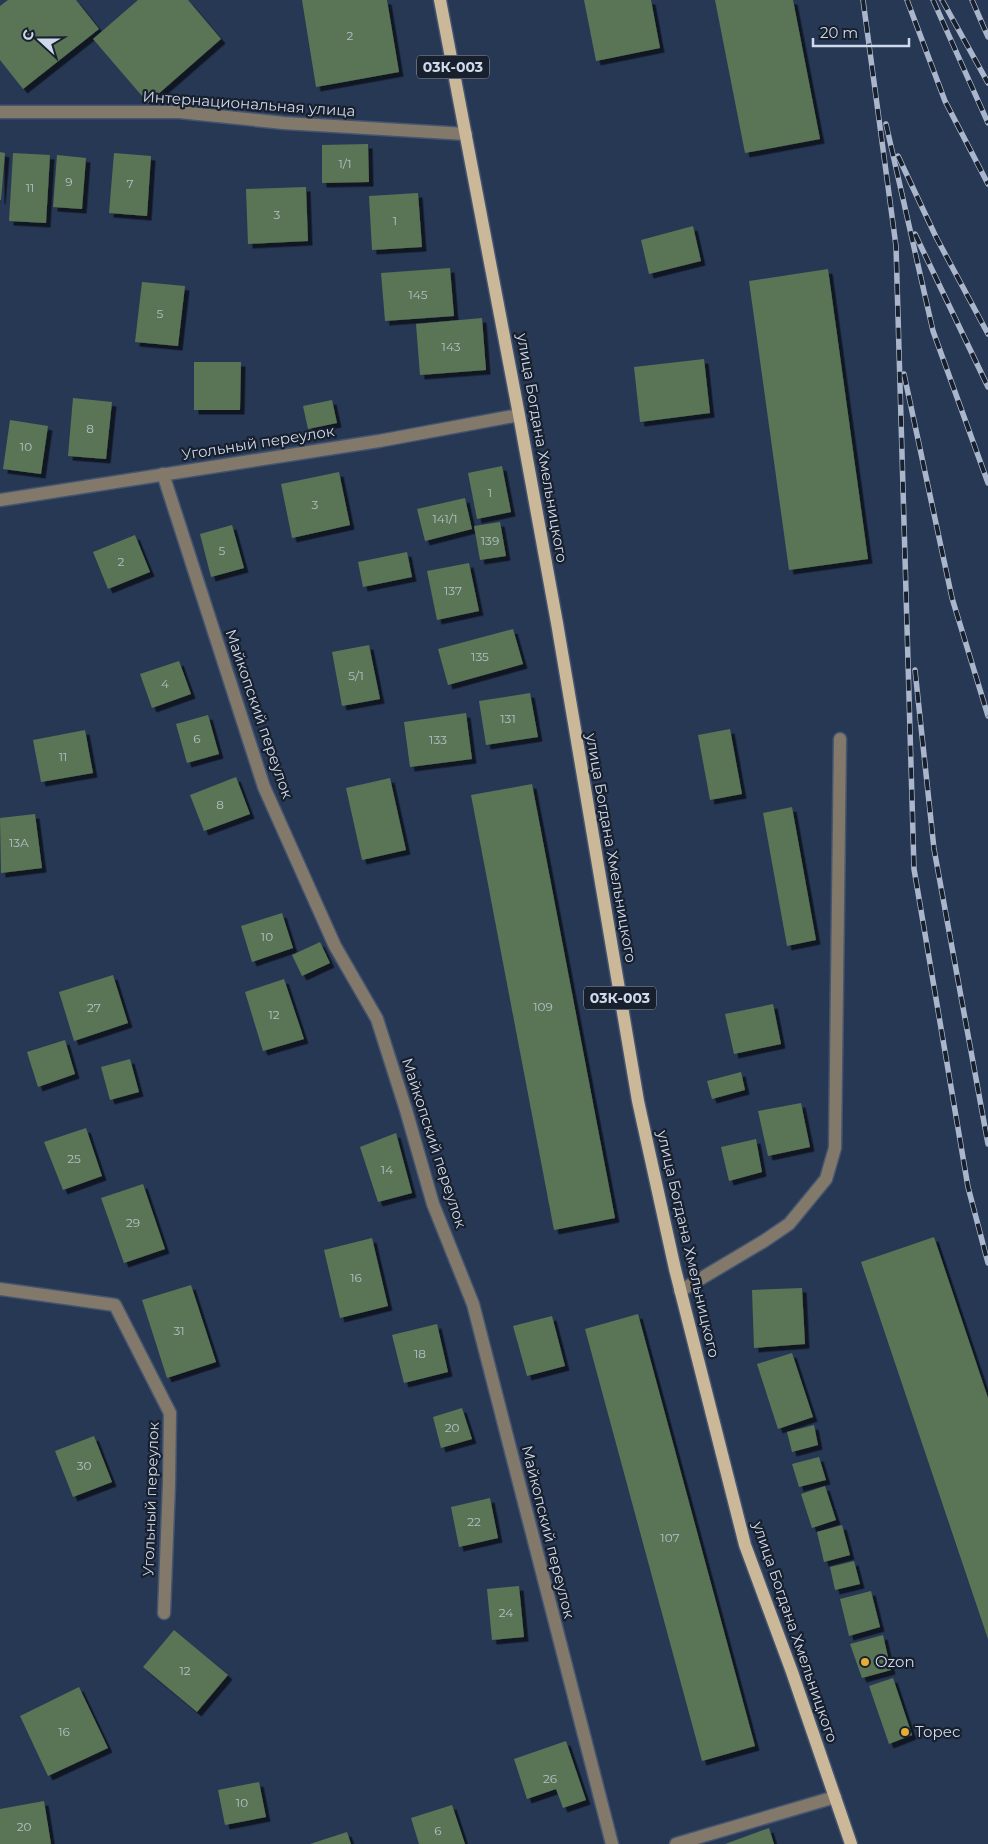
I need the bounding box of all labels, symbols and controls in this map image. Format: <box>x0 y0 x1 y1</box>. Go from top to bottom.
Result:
north arrow <box>15 15 65 65</box>
scale bar <box>813 15 909 47</box>
text: 20 m <box>820 23 858 42</box>
text: С <box>18 27 38 43</box>
house number: 2 <box>347 28 354 43</box>
road number: 03К-003 <box>417 56 489 78</box>
street label: Интернациональная улица <box>142 87 356 120</box>
house number: 1/1 <box>338 156 352 171</box>
house number: 9 <box>65 174 73 189</box>
house number: 7 <box>126 176 134 191</box>
house number: 11 <box>26 180 34 195</box>
house number: 3 <box>274 207 281 222</box>
house number: 1 <box>393 213 397 228</box>
house number: 145 <box>408 287 428 302</box>
house number: 5 <box>157 306 164 321</box>
street label: улица Богдана Хмельницкого <box>513 331 572 564</box>
house number: 143 <box>442 339 461 354</box>
house number: 8 <box>86 421 94 436</box>
street label: Угольный переулок <box>180 421 336 464</box>
house number: 10 <box>20 439 32 454</box>
house number: 1 <box>488 485 492 500</box>
house number: 3 <box>312 497 319 512</box>
house number: 141/1 <box>432 511 458 526</box>
house number: 139 <box>481 533 499 548</box>
house number: 5 <box>219 543 226 558</box>
house number: 2 <box>118 554 125 569</box>
house number: 137 <box>444 583 462 598</box>
street label: Майкопский переулок <box>222 627 298 801</box>
house number: 135 <box>471 649 489 664</box>
house number: 5/1 <box>348 668 364 683</box>
house number: 4 <box>161 676 169 691</box>
house number: 131 <box>500 711 516 726</box>
house number: 6 <box>193 731 201 746</box>
street label: улица Богдана Хмельницкого <box>582 731 641 964</box>
house number: 133 <box>429 732 447 747</box>
house number: 11 <box>59 749 67 764</box>
house number: 8 <box>216 797 224 812</box>
house number: 13А <box>9 835 29 850</box>
house number: 10 <box>261 929 273 944</box>
road number: 03К-003 <box>584 986 656 1010</box>
house number: 109 <box>533 999 553 1014</box>
house number: 27 <box>87 1000 101 1015</box>
house number: 12 <box>268 1007 280 1022</box>
street label: Майкопский переулок <box>398 1055 471 1231</box>
street label: улица Богдана Хмельницкого <box>653 1127 724 1359</box>
house number: 25 <box>67 1151 81 1166</box>
house number: 14 <box>381 1162 393 1177</box>
house number: 29 <box>126 1215 140 1230</box>
house number: 16 <box>350 1270 362 1285</box>
house number: 31 <box>173 1323 185 1338</box>
house number: 18 <box>414 1346 426 1361</box>
house number: 20 <box>445 1420 459 1435</box>
street label: Угольный переулок <box>138 1421 163 1577</box>
street label: Майкопский переулок <box>518 1443 579 1621</box>
house number: 30 <box>77 1458 91 1473</box>
house number: 22 <box>467 1514 481 1529</box>
street label: улица Богдана Хмельницкого <box>748 1518 842 1745</box>
house number: 107 <box>660 1530 680 1545</box>
house number: 24 <box>499 1605 513 1620</box>
place label: Ozon <box>875 1652 915 1671</box>
marker: Ozon <box>859 1656 871 1668</box>
house number: 12 <box>179 1663 191 1678</box>
place label: Торес <box>915 1722 961 1741</box>
house number: 16 <box>58 1724 70 1739</box>
marker: Торес <box>899 1726 911 1738</box>
house number: 26 <box>543 1771 557 1786</box>
house number: 10 <box>236 1795 248 1810</box>
house number: 20 <box>17 1819 31 1834</box>
house number: 6 <box>434 1823 442 1838</box>

